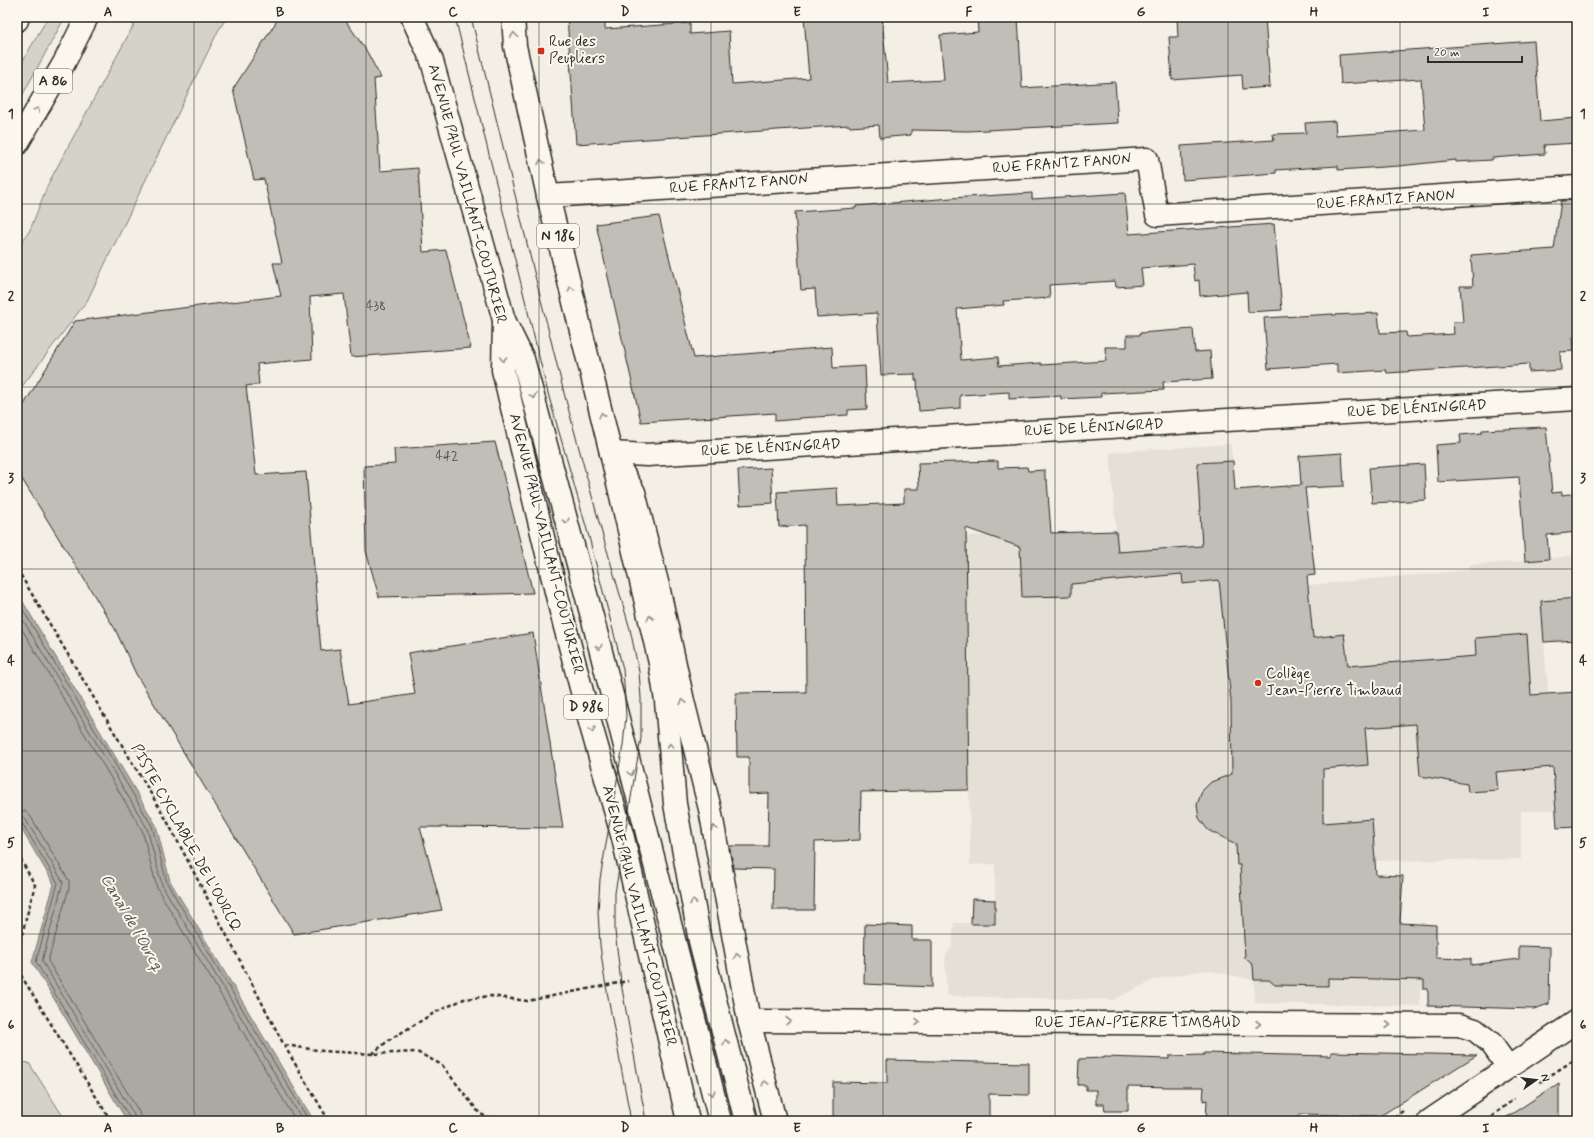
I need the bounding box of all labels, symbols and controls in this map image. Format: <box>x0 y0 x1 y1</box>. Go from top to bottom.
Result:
text: A <box>104 4 112 21</box>
text: B <box>276 4 285 21</box>
text: C <box>448 4 458 21</box>
text: D <box>621 4 630 21</box>
text: E <box>793 4 801 21</box>
text: F <box>966 4 973 21</box>
text: G <box>1137 4 1146 21</box>
text: H <box>1310 4 1319 21</box>
text: I <box>1483 4 1490 21</box>
one-way arrow <box>510 32 519 38</box>
place label: Rue des Peupliers <box>549 32 605 69</box>
scale bar <box>1428 38 1522 64</box>
text: 20 m <box>1434 45 1460 61</box>
marker: Rue des Peupliers <box>536 46 546 56</box>
street label: AVENUE PAUL VAILLANT-COUTURIER <box>423 62 511 326</box>
road number: A 86 <box>34 69 72 93</box>
text: 1 <box>8 106 14 123</box>
text: 1 <box>1580 106 1586 123</box>
one-way arrow <box>32 107 39 114</box>
street label: RUE FRANTZ FANON <box>992 149 1132 179</box>
one-way arrow <box>537 159 545 165</box>
street label: RUE FRANTZ FANON <box>669 169 809 199</box>
street label: RUE FRANTZ FANON <box>1316 185 1456 215</box>
road number: N 186 <box>537 224 579 248</box>
one-way arrow <box>567 285 575 292</box>
text: 2 <box>8 288 15 305</box>
text: 2 <box>1580 288 1587 305</box>
house number: 438 <box>366 298 386 315</box>
one-way arrow <box>499 356 508 362</box>
one-way arrow <box>528 392 536 399</box>
street label: RUE DE LÉNINGRAD <box>1347 394 1487 423</box>
street label: AVENUE PAUL VAILLANT-COUTURIER <box>504 411 588 677</box>
one-way arrow <box>598 412 606 418</box>
street label: RUE DE LÉNINGRAD <box>1024 413 1164 442</box>
street label: RUE DE LÉNINGRAD <box>701 433 841 462</box>
house number: 442 <box>435 448 459 465</box>
text: 3 <box>8 470 14 487</box>
text: 3 <box>1580 470 1586 487</box>
one-way arrow <box>561 518 570 525</box>
one-way arrow <box>646 615 654 621</box>
one-way arrow <box>595 644 603 650</box>
text: 4 <box>7 653 15 670</box>
text: 4 <box>1579 653 1587 670</box>
place label: Collège Jean-Pierre Timbaud <box>1266 664 1402 701</box>
marker: Collège Jean-Pierre Timbaud <box>1253 678 1263 688</box>
road number: D 986 <box>564 695 608 719</box>
one-way arrow <box>680 699 688 705</box>
one-way arrow <box>588 727 596 733</box>
street label: PISTE CYCLABLE DE L'OURCQ <box>126 741 246 935</box>
one-way arrow <box>665 743 674 749</box>
one-way arrow <box>626 769 635 776</box>
street label: AVENUE PAUL VAILLANT-COUTURIER <box>597 783 681 1049</box>
one-way arrow <box>710 825 718 832</box>
text: 5 <box>7 835 15 852</box>
text: 5 <box>1579 835 1587 852</box>
water label: Canal de l'Ourcq <box>96 870 169 976</box>
one-way arrow <box>690 899 698 905</box>
one-way arrow <box>733 953 742 959</box>
street label: RUE JEAN-PIERRE TIMBAUD <box>1035 1013 1241 1033</box>
text: 6 <box>8 1017 15 1034</box>
one-way arrow <box>785 1017 791 1025</box>
text: 6 <box>1580 1017 1587 1034</box>
one-way arrow <box>915 1018 921 1026</box>
one-way arrow <box>1255 1020 1261 1028</box>
one-way arrow <box>1385 1021 1391 1029</box>
one-way arrow <box>722 1039 731 1046</box>
north arrow <box>1516 1060 1556 1100</box>
text: N <box>1537 1073 1552 1083</box>
one-way arrow <box>761 1080 770 1087</box>
one-way arrow <box>707 1089 716 1096</box>
text: A <box>104 1120 112 1137</box>
text: B <box>276 1120 285 1137</box>
text: C <box>448 1120 458 1137</box>
text: D <box>621 1120 630 1137</box>
text: E <box>793 1120 801 1137</box>
text: F <box>966 1120 973 1137</box>
text: G <box>1137 1120 1146 1137</box>
text: H <box>1310 1120 1319 1137</box>
text: I <box>1483 1120 1490 1137</box>

